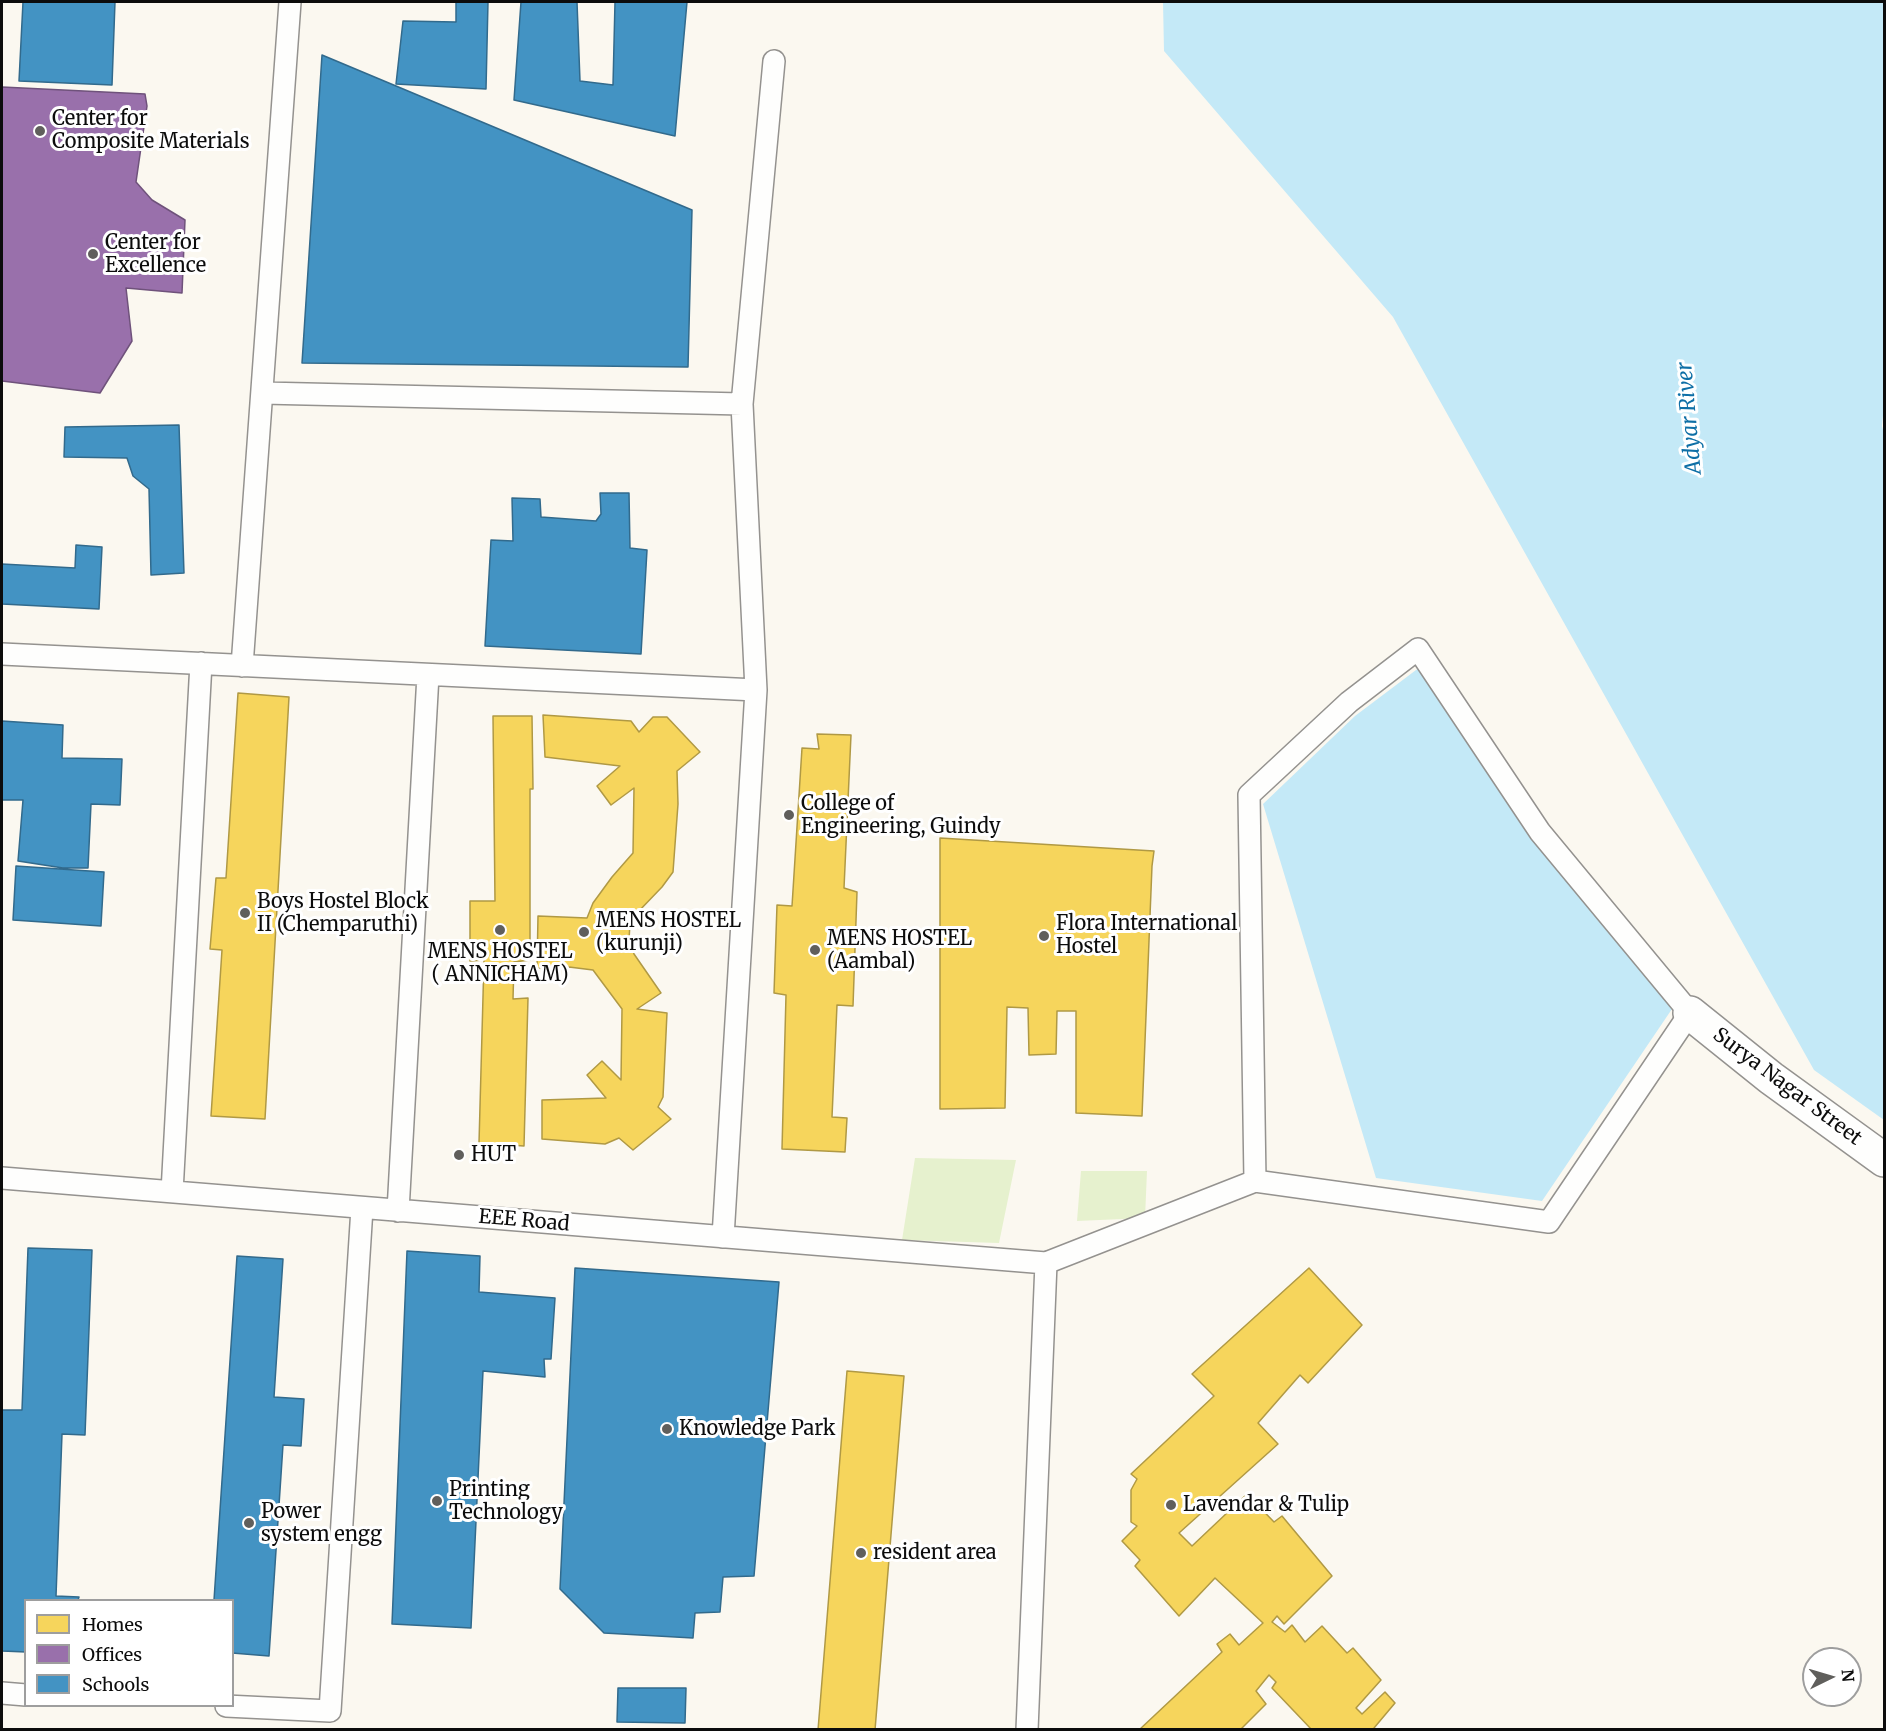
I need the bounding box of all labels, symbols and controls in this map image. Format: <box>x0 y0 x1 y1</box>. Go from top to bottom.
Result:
place label: Center for Composite Materials <box>52 107 249 154</box>
marker: Center for Composite Materials <box>33 124 47 138</box>
place label: Center for Excellence <box>105 231 206 278</box>
marker: Center for Excellence <box>86 247 100 261</box>
water label: Adyar River <box>1673 361 1707 475</box>
place label: College of Engineering, Guindy <box>801 792 1001 839</box>
marker: College of Engineering, Guindy <box>782 808 796 822</box>
place label: Boys Hostel Block II (Chemparuthi) <box>257 890 429 937</box>
marker: Boys Hostel Block II (Chemparuthi) <box>238 906 252 920</box>
place label: MENS HOSTEL (kurunji) <box>596 909 741 956</box>
place label: Flora International Hostel <box>1056 912 1237 959</box>
marker: MENS HOSTEL ( ANNICHAM) <box>493 923 507 937</box>
marker: MENS HOSTEL (kurunji) <box>577 925 591 939</box>
place label: MENS HOSTEL (Aambal) <box>827 927 972 974</box>
marker: Flora International Hostel <box>1037 929 1051 943</box>
place label: MENS HOSTEL ( ANNICHAM) <box>427 940 573 987</box>
marker: MENS HOSTEL (Aambal) <box>808 943 822 957</box>
street label: Surya Nagar Street <box>1708 1023 1866 1151</box>
place label: HUT <box>471 1143 516 1167</box>
marker: HUT <box>452 1148 466 1162</box>
street label: EEE Road <box>477 1205 571 1237</box>
place label: Knowledge Park <box>679 1417 835 1441</box>
marker: Knowledge Park <box>660 1422 674 1436</box>
place label: Printing Technology <box>449 1478 563 1525</box>
place label: Lavendar & Tulip <box>1183 1493 1349 1517</box>
marker: Printing Technology <box>430 1494 444 1508</box>
marker: Lavendar & Tulip <box>1164 1498 1178 1512</box>
place label: Power system engg <box>261 1500 382 1547</box>
marker: Power system engg <box>242 1516 256 1530</box>
place label: resident area <box>873 1541 997 1565</box>
marker: resident area <box>854 1546 868 1560</box>
legend <box>24 1599 234 1707</box>
text: Homes <box>82 1613 143 1636</box>
text: Offices <box>82 1643 142 1666</box>
north arrow <box>1802 1647 1862 1707</box>
text: N <box>1837 1668 1858 1683</box>
text: Schools <box>82 1673 149 1696</box>

